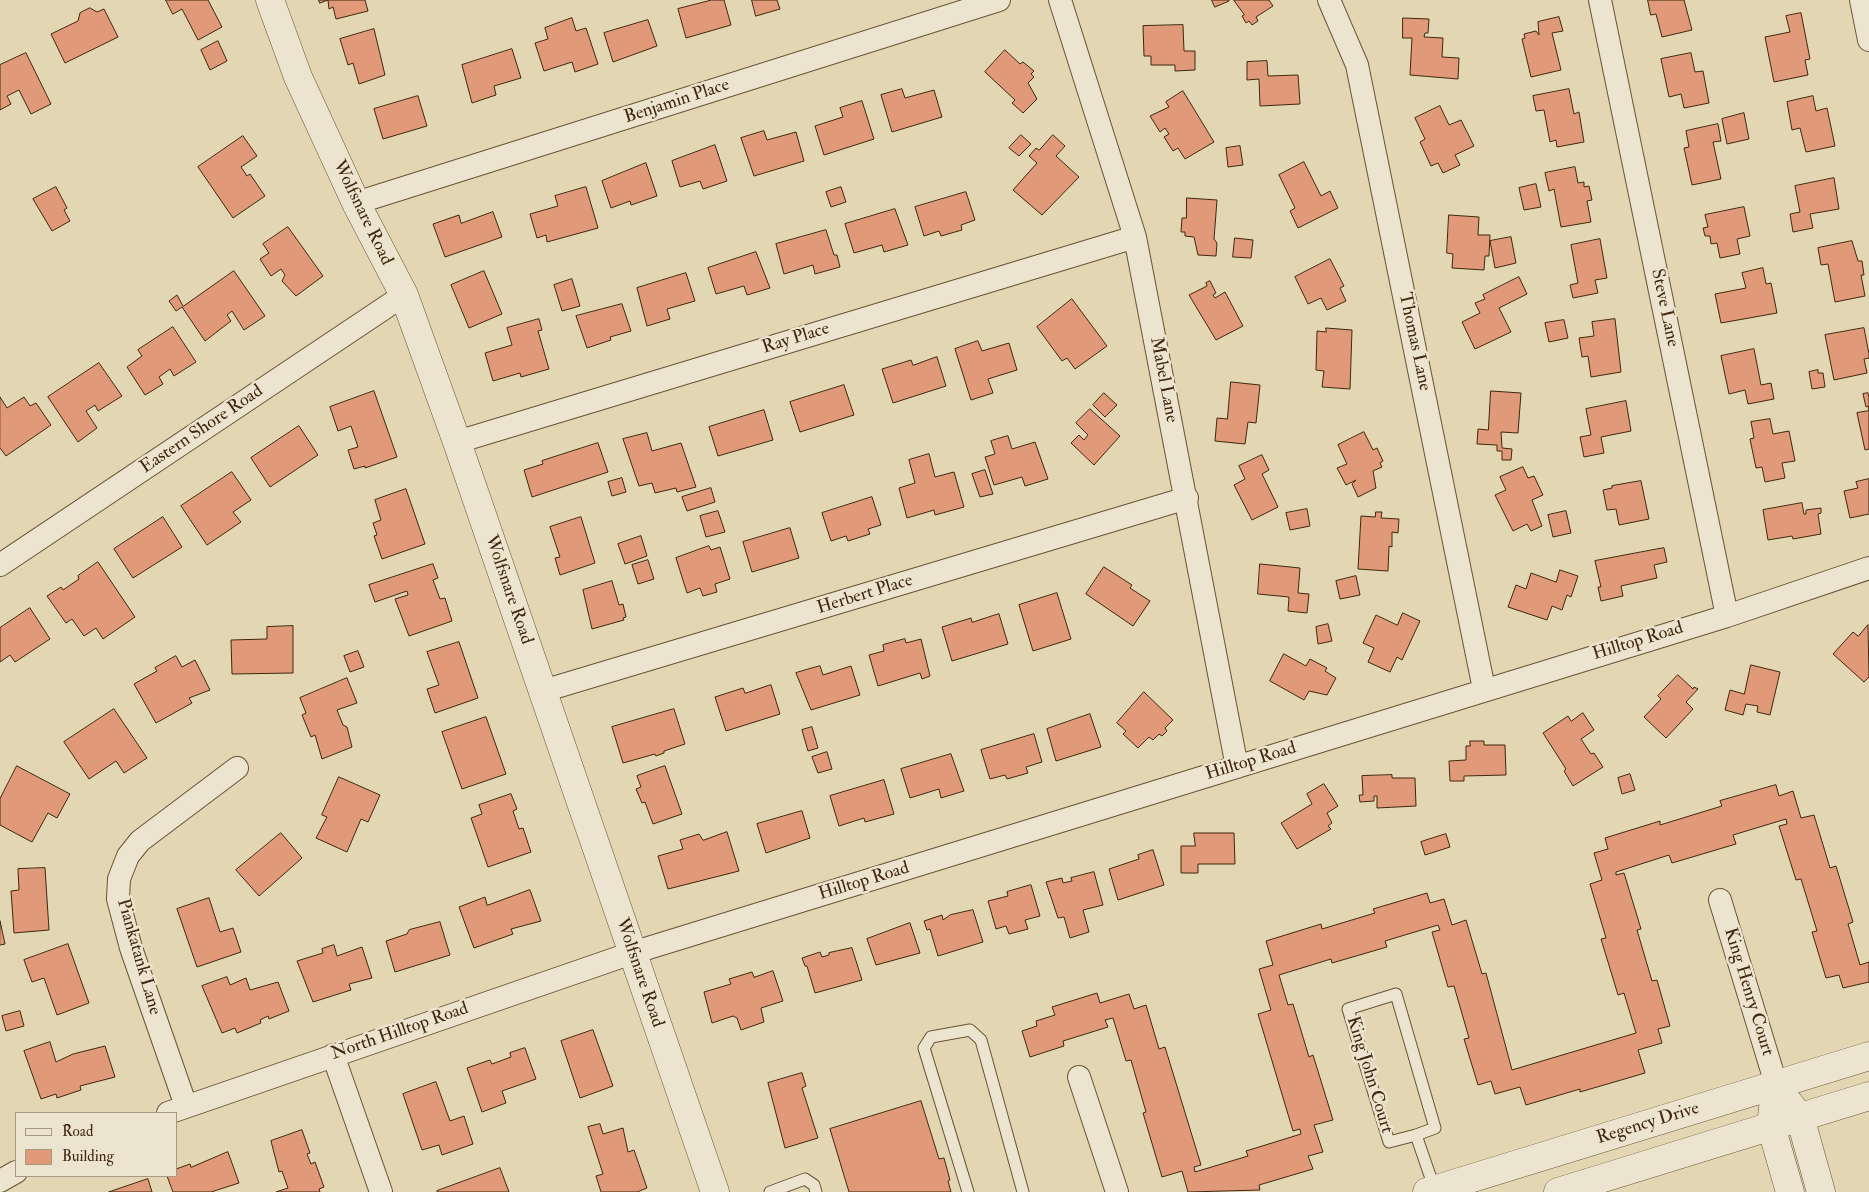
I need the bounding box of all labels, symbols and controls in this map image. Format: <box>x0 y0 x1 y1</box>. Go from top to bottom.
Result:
street label: Benjamin Place <box>622 75 732 129</box>
street label: Wolfsnare Road <box>327 157 397 269</box>
street label: Steve Lane <box>1645 267 1683 349</box>
street label: Thomas Lane <box>1393 291 1435 393</box>
street label: Ray Place <box>760 319 832 359</box>
street label: Mabel Lane <box>1144 335 1182 425</box>
street label: Eastern Shore Road <box>137 381 267 479</box>
street label: Wolfsnare Road <box>479 533 537 647</box>
street label: Herbert Place <box>815 570 915 620</box>
street label: Hilltop Road <box>1590 618 1686 666</box>
street label: Hilltop Road <box>1203 738 1299 786</box>
street label: Hilltop Road <box>816 858 912 906</box>
street label: Piankatank Lane <box>111 896 165 1018</box>
street label: Wolfsnare Road <box>610 916 668 1030</box>
street label: King Henry Court <box>1718 925 1778 1059</box>
street label: North Hilltop Road <box>329 998 471 1066</box>
street label: King John Court <box>1341 1014 1397 1136</box>
street label: Regency Drive <box>1594 1098 1702 1150</box>
legend <box>15 1112 178 1177</box>
text: Road <box>62 1122 93 1141</box>
text: Building <box>62 1147 114 1166</box>

